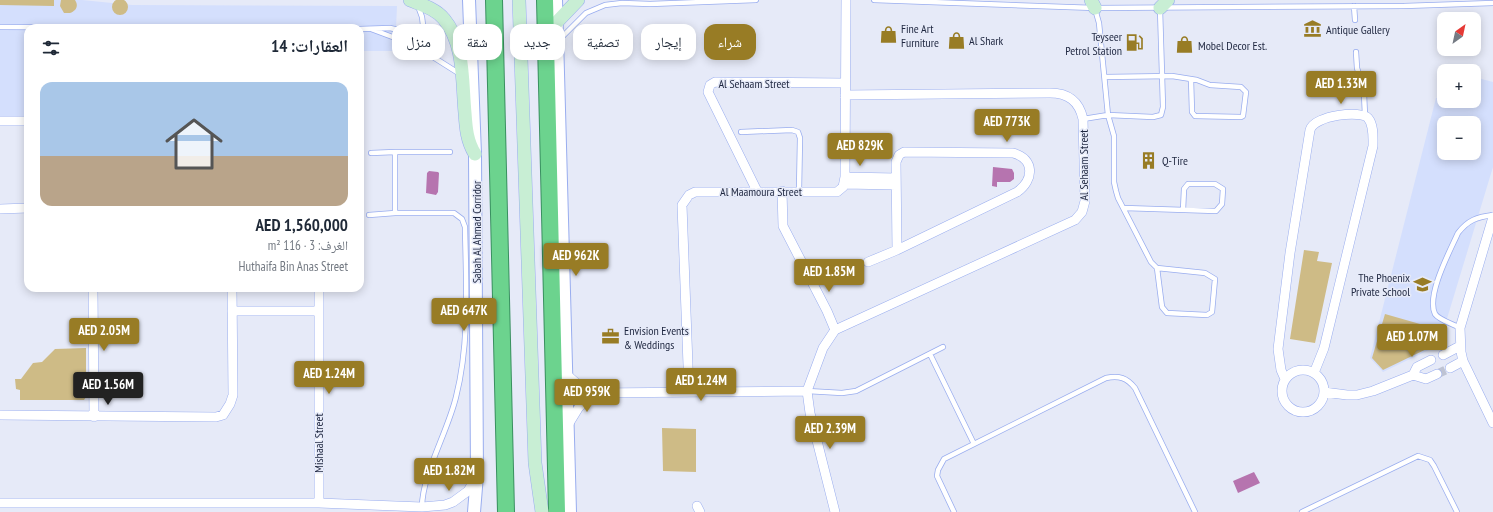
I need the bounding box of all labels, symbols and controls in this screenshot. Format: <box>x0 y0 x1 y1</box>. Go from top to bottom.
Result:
north arrow <box>1437 12 1481 56</box>
map controls <box>1437 12 1481 160</box>
museum icon: Antique Gallery <box>1303 19 1323 39</box>
place label: Fine Art Furniture <box>901 21 939 50</box>
place label: Antique Gallery <box>1326 22 1390 37</box>
chip: منزل <box>392 24 445 60</box>
chip: شقة <box>453 24 502 60</box>
chip: جديد <box>510 24 565 60</box>
chip: تصفية <box>573 24 633 60</box>
chip: إيجار <box>641 24 696 60</box>
chip: شراء <box>704 24 756 60</box>
shop icon: Fine Art Furniture <box>878 25 898 45</box>
place label: Teyseer Petrol Station <box>1065 29 1123 58</box>
shop icon: Al Shark <box>946 30 966 50</box>
place label: Al Shark <box>969 33 1004 48</box>
fuel station icon: Teyseer Petrol Station <box>1125 33 1145 53</box>
text: العقارات: 14 <box>271 35 348 57</box>
shop icon: Mobel Decor Est. <box>1175 35 1195 55</box>
icon: filters <box>40 37 62 59</box>
place label: Mobel Decor Est. <box>1198 38 1267 53</box>
button: + <box>1437 64 1481 108</box>
pin: AED 1.33M <box>1295 71 1387 105</box>
text: AED 1.33M <box>1315 75 1367 92</box>
street label: Al Sehaam Street <box>718 76 790 91</box>
icon: home <box>158 108 230 180</box>
pin: AED 773K <box>966 109 1048 143</box>
text: AED 773K <box>984 113 1030 130</box>
button: − <box>1437 116 1481 160</box>
street label: Al Sehaam Street <box>1076 129 1091 201</box>
pin: AED 829K <box>819 133 901 167</box>
text: AED 829K <box>837 137 883 154</box>
building icon: Q-Tire <box>1139 150 1159 170</box>
place label: Q-Tire <box>1162 153 1188 168</box>
street label: Sabah Al Ahmad Corridor <box>469 180 484 283</box>
street label: Al Maamoura Street <box>720 184 803 199</box>
text: AED 1,560,000 <box>256 214 348 236</box>
text: الغرف: 3 · 116 m² <box>268 237 348 254</box>
pin: AED 962K <box>535 243 617 277</box>
text: AED 962K <box>553 247 599 264</box>
text: Huthaifa Bin Anas Street <box>239 258 348 275</box>
pin: AED 1.85M <box>783 259 875 293</box>
text: AED 1.85M <box>803 263 855 280</box>
place label: The Phoenix Private School <box>1351 270 1410 299</box>
school or university icon: The Phoenix Private School <box>1413 274 1433 294</box>
pin: AED 647K <box>423 298 505 332</box>
text: AED 647K <box>441 302 487 319</box>
pin: AED 2.05M <box>58 318 150 352</box>
text: AED 2.05M <box>78 322 130 339</box>
place label: Envision Events & Weddings <box>624 323 689 352</box>
pin: AED 1.07M <box>1366 324 1458 358</box>
office icon: Envision Events & Weddings <box>601 327 621 347</box>
text: AED 1.07M <box>1386 328 1438 345</box>
pin: AED 1.24M <box>283 361 375 395</box>
text: AED 1.24M <box>303 365 355 382</box>
pin: AED 1.24M <box>655 368 747 402</box>
pin: AED 1.56M <box>62 372 154 406</box>
text: AED 1.24M <box>675 372 727 389</box>
text: AED 1.56M <box>82 376 134 393</box>
pin: AED 959K <box>546 379 628 413</box>
text: AED 959K <box>564 383 610 400</box>
street label: Mishaal Street <box>311 413 326 473</box>
pin: AED 2.39M <box>784 416 876 450</box>
text: AED 2.39M <box>804 420 856 437</box>
pin: AED 1.82M <box>403 458 495 492</box>
text: AED 1.82M <box>423 462 475 479</box>

